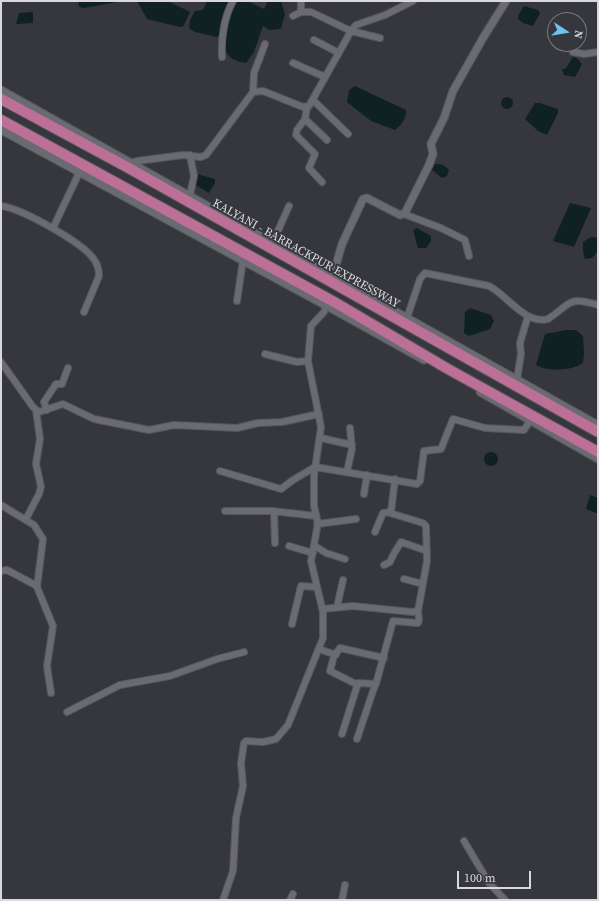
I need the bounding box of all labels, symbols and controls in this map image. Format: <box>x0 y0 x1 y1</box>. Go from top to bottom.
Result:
north arrow <box>547 12 587 52</box>
text: N <box>570 29 586 40</box>
street label: KALYANI - BARRACKPUR EXPRESSWAY <box>210 196 402 312</box>
scale bar <box>459 863 533 889</box>
text: 100 m <box>464 870 496 886</box>

